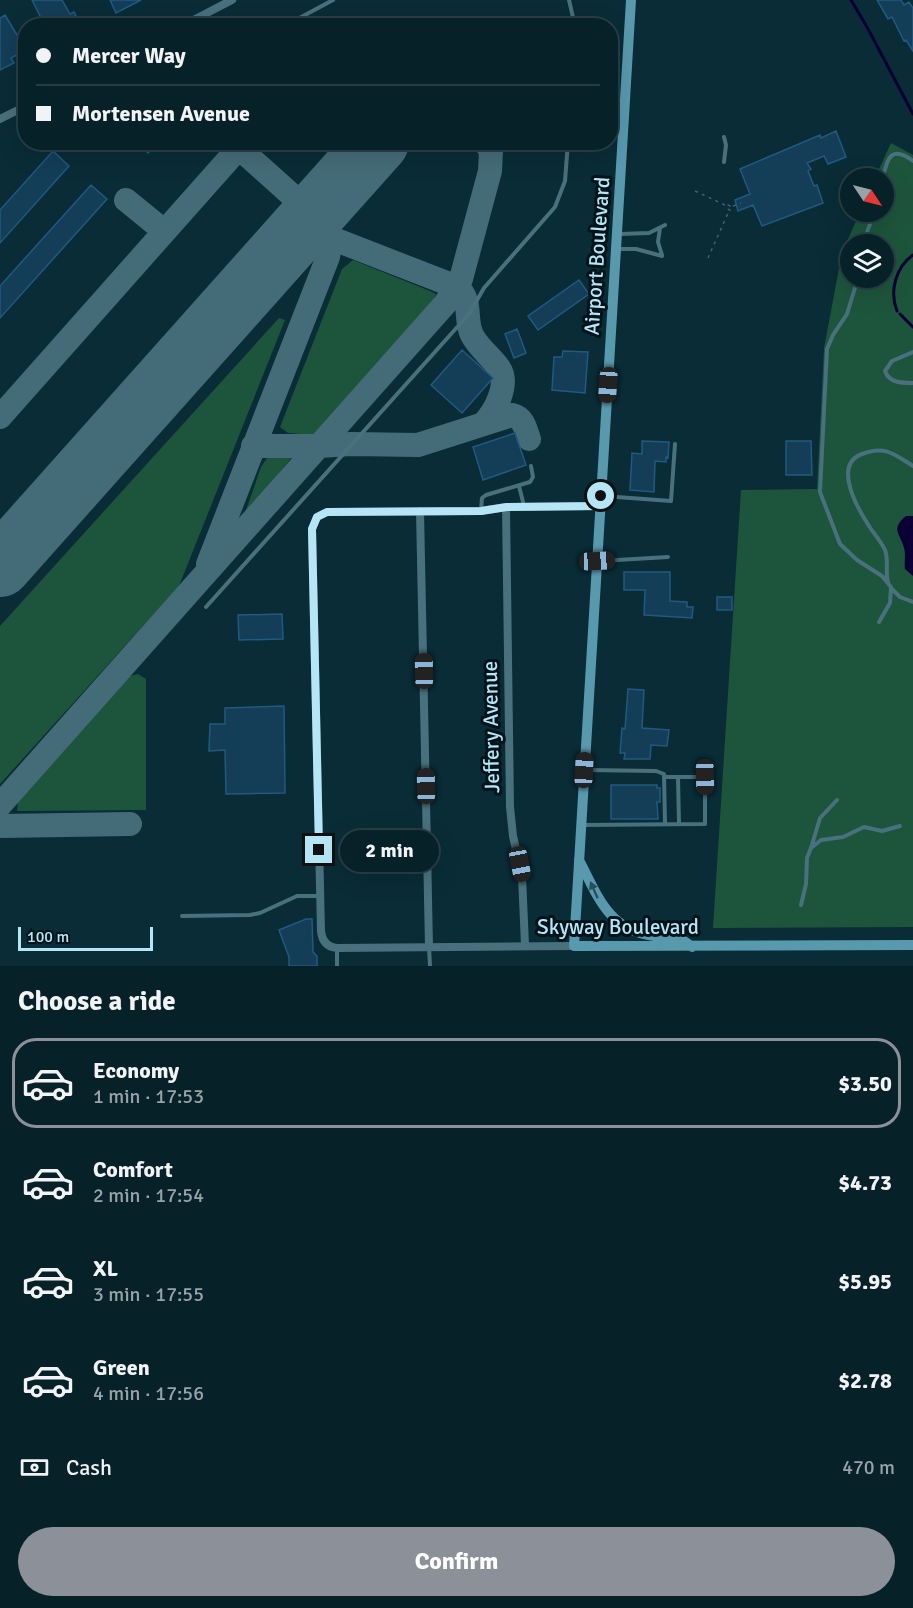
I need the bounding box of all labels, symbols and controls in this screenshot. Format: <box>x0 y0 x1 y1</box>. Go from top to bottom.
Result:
text: Mercer Way <box>72 42 186 69</box>
text: Mortensen Avenue <box>72 100 250 127</box>
north arrow <box>840 168 894 222</box>
map controls <box>840 168 894 288</box>
street label: Airport Boulevard <box>578 176 616 336</box>
button: layers <box>840 234 894 288</box>
car <box>598 366 618 404</box>
route start <box>587 482 614 509</box>
car <box>579 551 615 571</box>
car <box>415 653 433 689</box>
street label: Jeffery Avenue <box>477 661 505 793</box>
car <box>574 752 594 788</box>
car <box>696 759 714 795</box>
car <box>417 768 435 804</box>
callout: 2 min <box>340 829 439 871</box>
route end <box>305 836 332 863</box>
text: 2 min <box>365 838 414 863</box>
car <box>508 845 532 883</box>
one-way arrow <box>590 881 599 898</box>
street label: Skyway Boulevard <box>537 914 699 940</box>
scale bar <box>18 924 153 952</box>
text: 100 m <box>27 927 69 947</box>
text: Choose a ride <box>18 985 176 1018</box>
icon: car <box>21 1056 75 1110</box>
text: Economy <box>93 1057 179 1084</box>
text: $3.50 <box>838 1070 892 1097</box>
text: 1 min · 17:53 <box>93 1084 204 1109</box>
icon: car <box>21 1155 75 1209</box>
text: Comfort <box>93 1156 173 1183</box>
text: $4.73 <box>838 1169 892 1196</box>
text: 2 min · 17:54 <box>93 1183 204 1208</box>
icon: car <box>21 1254 75 1308</box>
text: XL <box>93 1255 118 1282</box>
text: $5.95 <box>838 1268 892 1295</box>
text: 3 min · 17:55 <box>93 1282 204 1307</box>
icon: car <box>21 1353 75 1407</box>
text: Green <box>93 1354 150 1381</box>
text: $2.78 <box>838 1367 892 1394</box>
text: 4 min · 17:56 <box>93 1381 204 1406</box>
icon: cash <box>18 1451 51 1484</box>
text: Cash <box>66 1454 112 1481</box>
text: 470 m <box>842 1455 895 1480</box>
button: Confirm <box>18 1527 895 1596</box>

